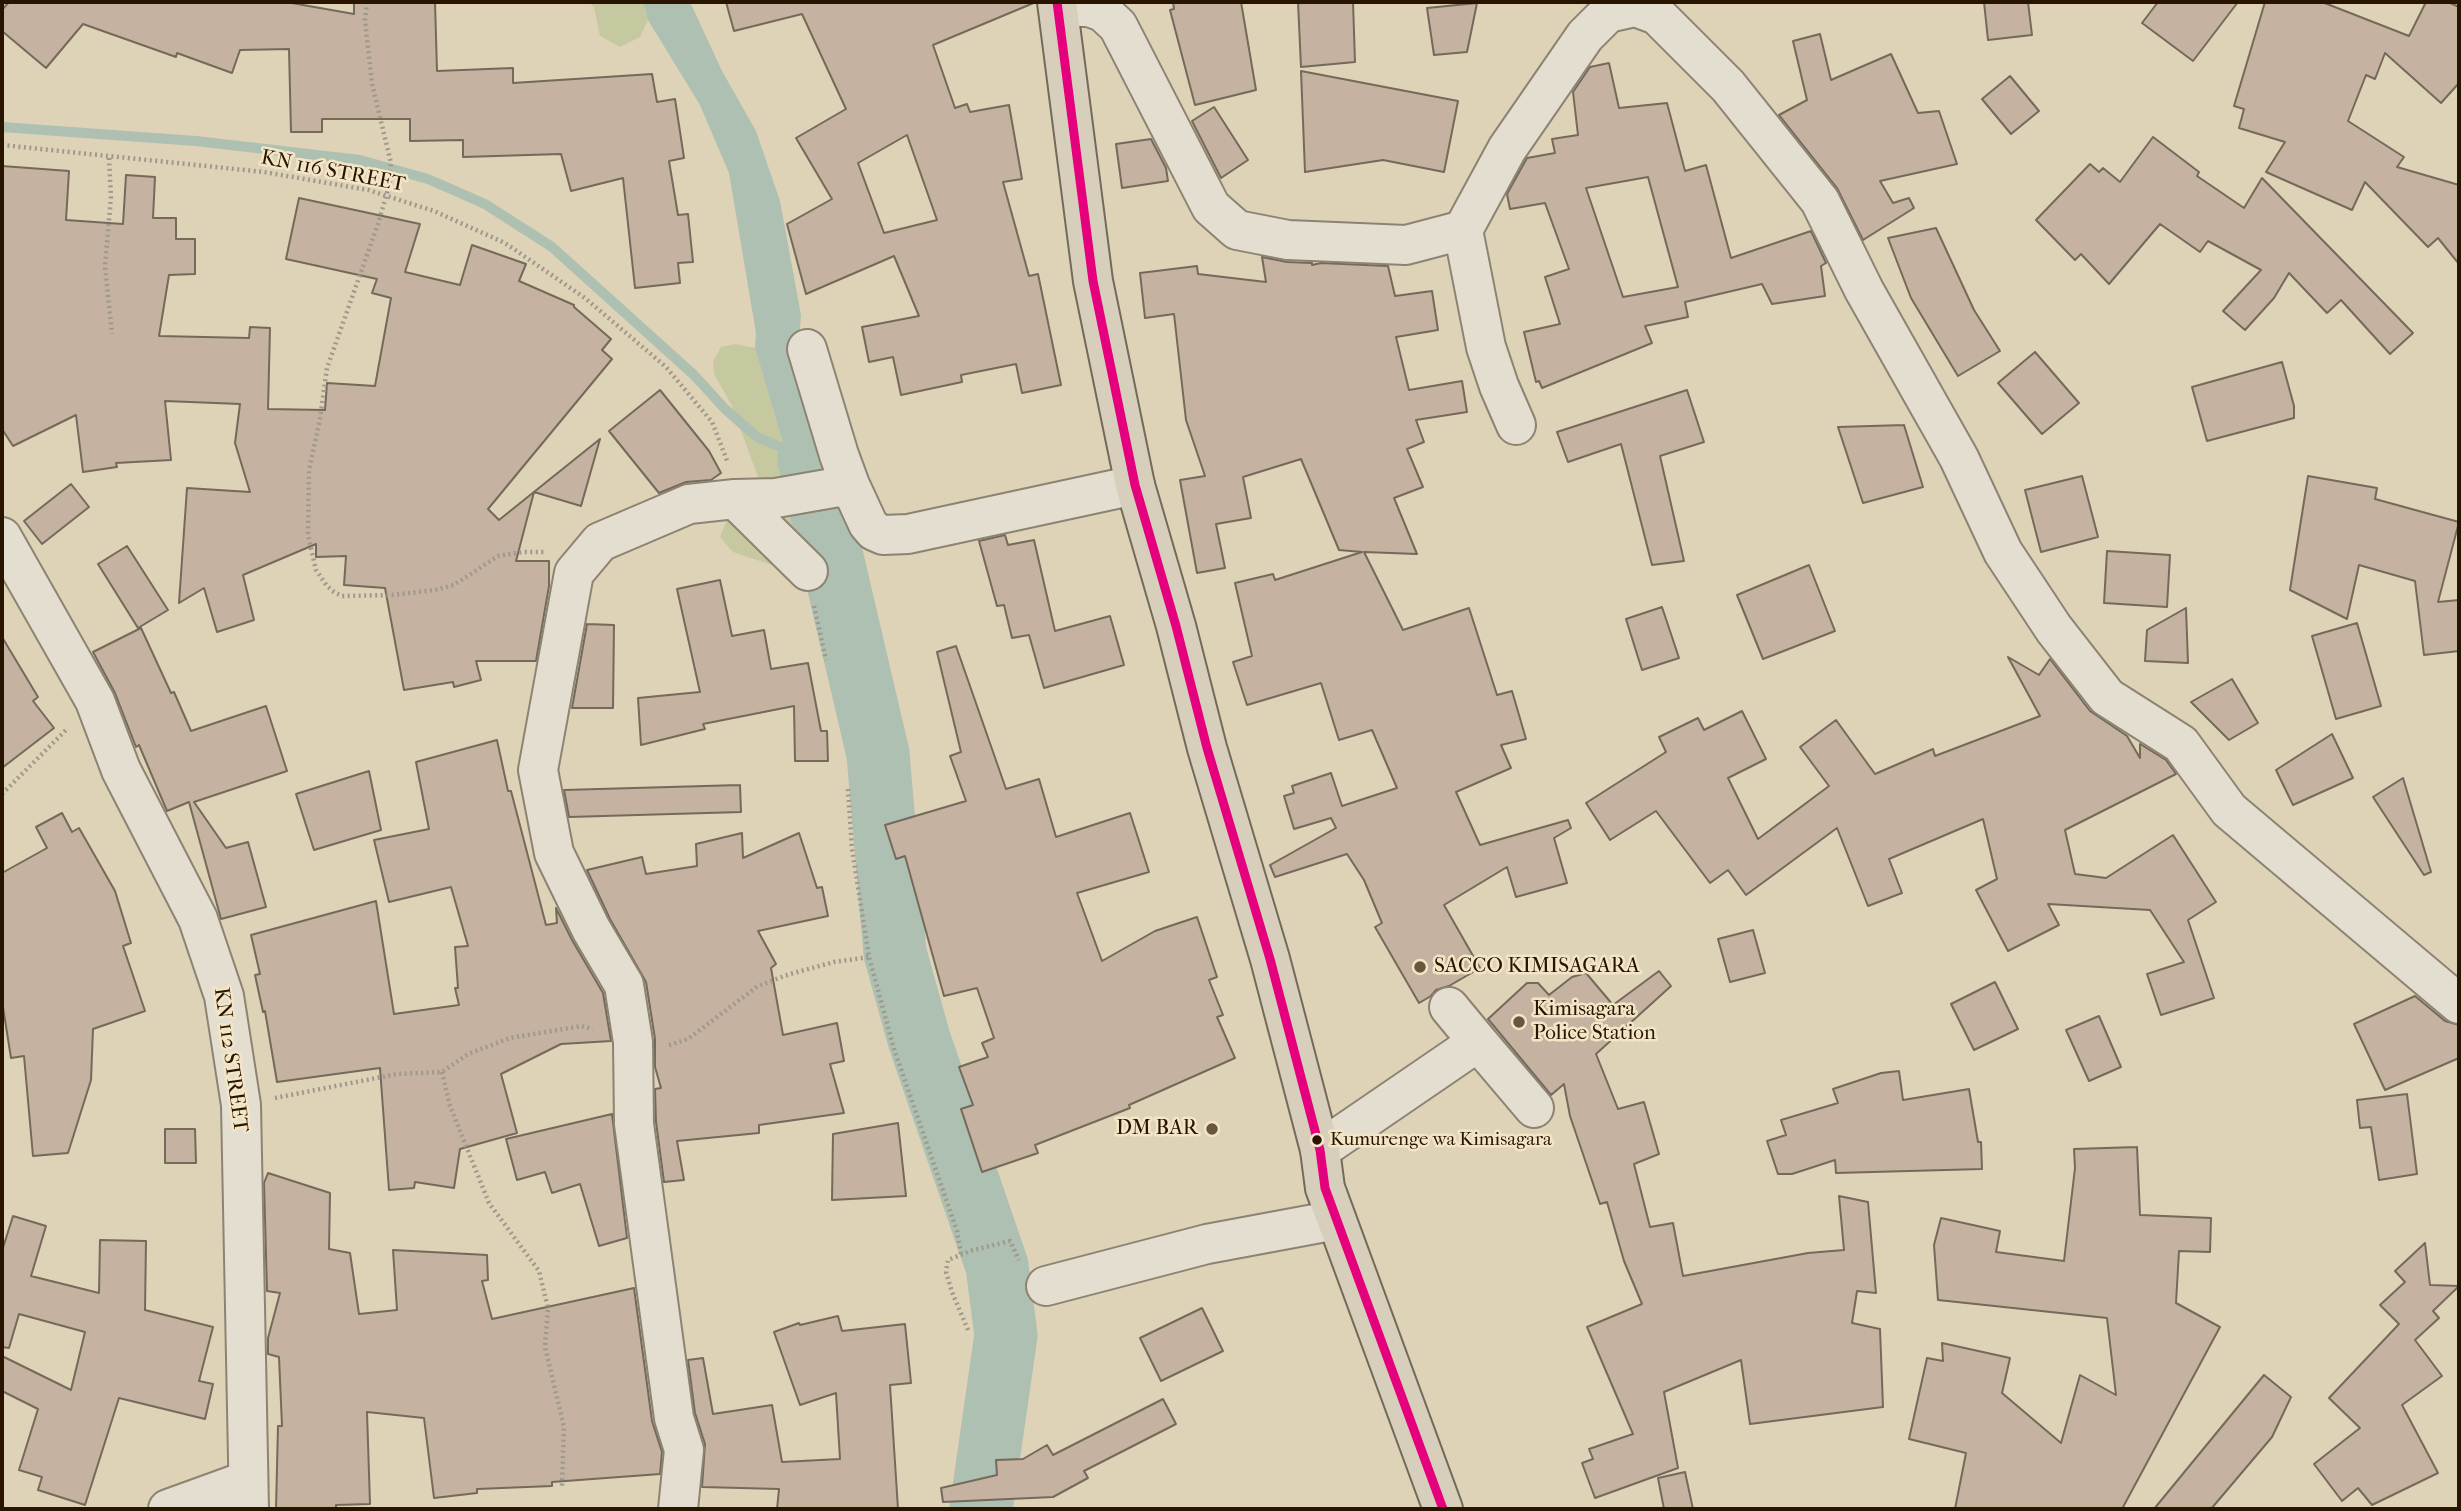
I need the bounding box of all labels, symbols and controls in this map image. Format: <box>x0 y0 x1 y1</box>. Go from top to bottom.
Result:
street label: KN 116 STREET <box>259 146 407 198</box>
place label: SACCO KIMISAGARA <box>1434 954 1640 980</box>
marker: SACCO KIMISAGARA <box>1412 959 1428 975</box>
street label: KN 112 STREET <box>207 986 253 1134</box>
place label: Kimisagara Police Station <box>1533 997 1656 1047</box>
marker: Kimisagara Police Station <box>1511 1014 1527 1030</box>
place label: DM BAR <box>1116 1116 1198 1142</box>
marker: DM BAR <box>1204 1121 1220 1137</box>
place label: Kumurenge wa Kimisagara <box>1330 1129 1552 1151</box>
marker: Kumurenge wa Kimisagara <box>1310 1133 1324 1147</box>

